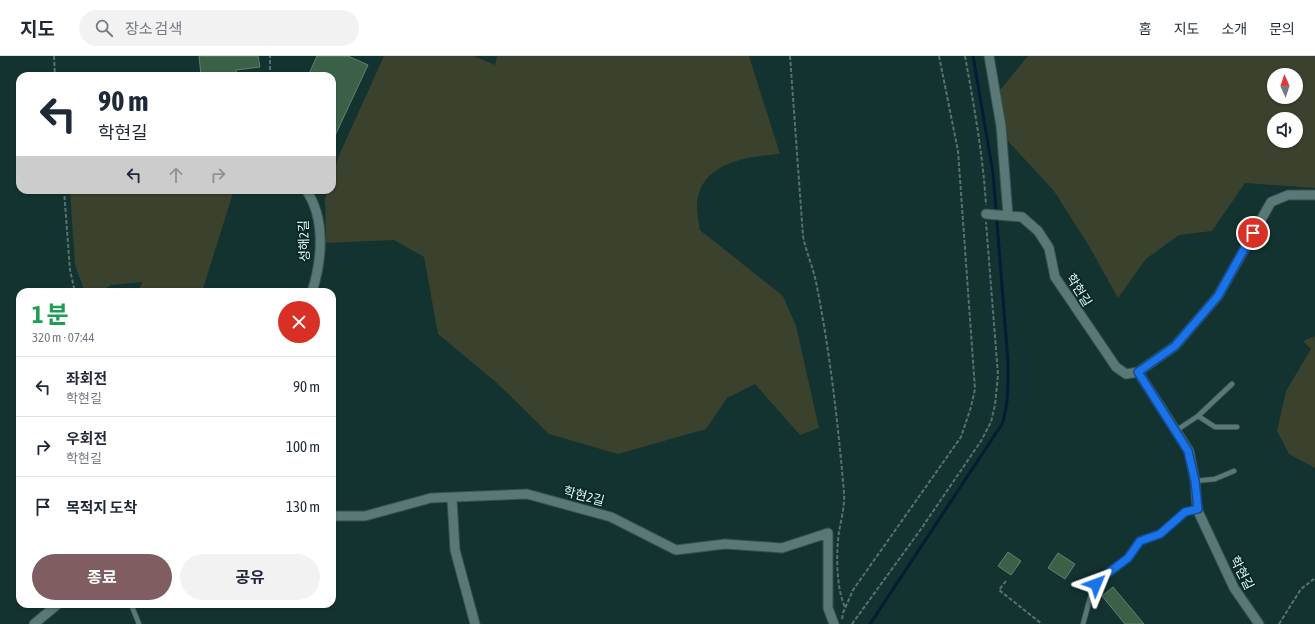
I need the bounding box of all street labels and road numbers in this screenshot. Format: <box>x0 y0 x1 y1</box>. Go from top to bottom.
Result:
street label: 성해2길 <box>296 220 312 262</box>
street label: 학현길 <box>1063 271 1095 309</box>
street label: 학현2길 <box>562 483 606 509</box>
street label: 학현길 <box>1227 554 1257 592</box>

